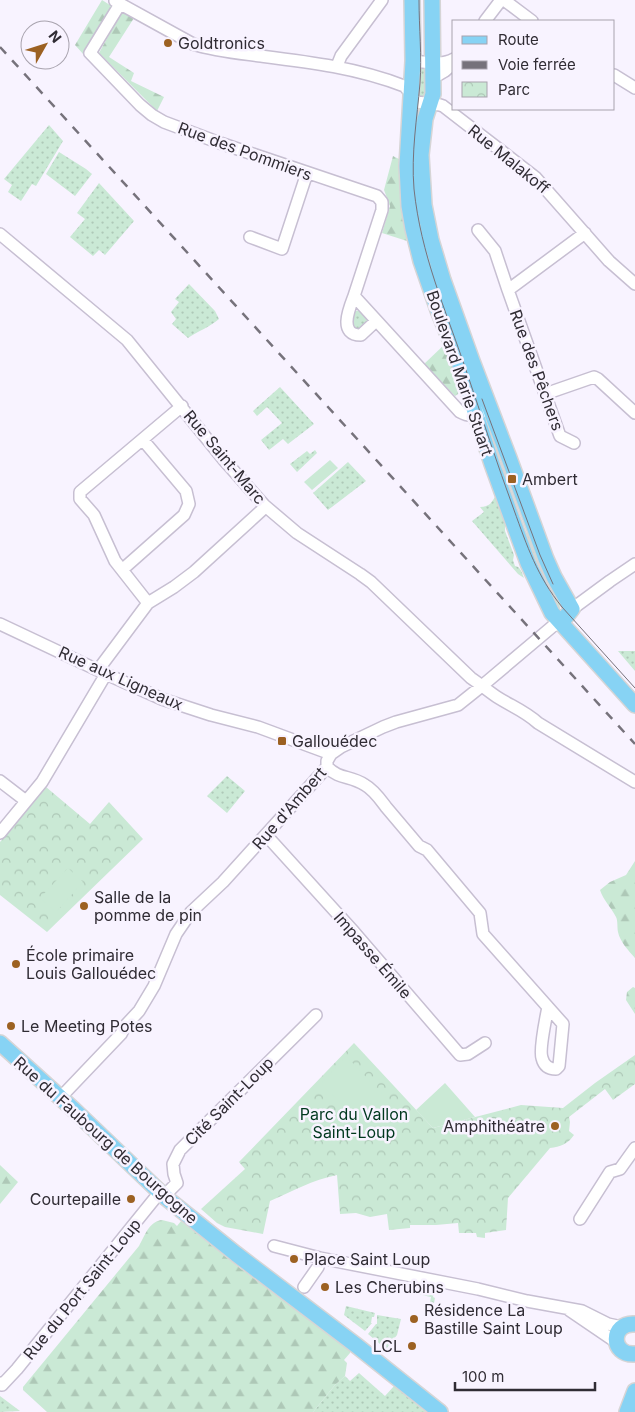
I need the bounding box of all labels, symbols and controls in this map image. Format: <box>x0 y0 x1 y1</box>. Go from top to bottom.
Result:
north arrow <box>20 20 70 70</box>
legend <box>452 20 615 110</box>
text: N <box>46 27 65 46</box>
text: Route <box>498 30 539 49</box>
place label: Goldtronics <box>178 33 265 53</box>
marker: Goldtronics <box>162 37 174 49</box>
text: Voie ferrée <box>498 55 576 74</box>
text: Parc <box>498 80 530 99</box>
street label: Rue des Pommiers <box>175 117 315 185</box>
street label: Rue Malakoff <box>464 120 554 198</box>
street label: Boulevard Marie Stuart <box>422 288 498 458</box>
street label: Rue des Pêchers <box>506 307 568 433</box>
street label: Rue Saint-Marc <box>180 406 270 508</box>
place label: Ambert <box>522 469 578 489</box>
marker: Ambert <box>506 473 518 485</box>
street label: Rue aux Ligneaux <box>56 642 187 715</box>
place label: Gallouédec <box>292 731 377 751</box>
marker: Gallouédec <box>276 735 288 747</box>
street label: Rue d'Ambert <box>248 763 330 853</box>
place label: Salle de la pomme de pin <box>94 887 202 925</box>
marker: Salle de la pomme de pin <box>78 900 90 912</box>
street label: Impasse Émile <box>330 907 416 1003</box>
place label: École primaire Louis Gallouédec <box>26 945 156 983</box>
marker: École primaire Louis Gallouédec <box>10 958 22 970</box>
place label: Le Meeting Potes <box>21 1016 152 1036</box>
marker: Le Meeting Potes <box>5 1020 17 1032</box>
street label: Rue du Faubourg de Bourgogne <box>10 1052 202 1228</box>
street label: Cité Saint-Loup <box>180 1052 278 1150</box>
park label: Parc du Vallon Saint-Loup <box>300 1104 408 1142</box>
place label: Amphithéatre <box>443 1116 545 1136</box>
marker: Amphithéatre <box>549 1120 561 1132</box>
place label: Courtepaille <box>30 1189 121 1209</box>
marker: Courtepaille <box>125 1193 137 1205</box>
street label: Rue du Port Saint-Loup <box>19 1214 145 1364</box>
place label: Place Saint Loup <box>304 1249 430 1269</box>
marker: Place Saint Loup <box>288 1253 300 1265</box>
place label: Les Cherubins <box>335 1277 444 1297</box>
marker: Les Cherubins <box>319 1281 331 1293</box>
place label: Résidence La Bastille Saint Loup <box>424 1300 563 1338</box>
marker: Résidence La Bastille Saint Loup <box>408 1313 420 1325</box>
place label: LCL <box>373 1336 402 1356</box>
marker: LCL <box>406 1340 418 1352</box>
scale bar <box>455 1360 595 1392</box>
text: 100 m <box>462 1367 504 1386</box>

